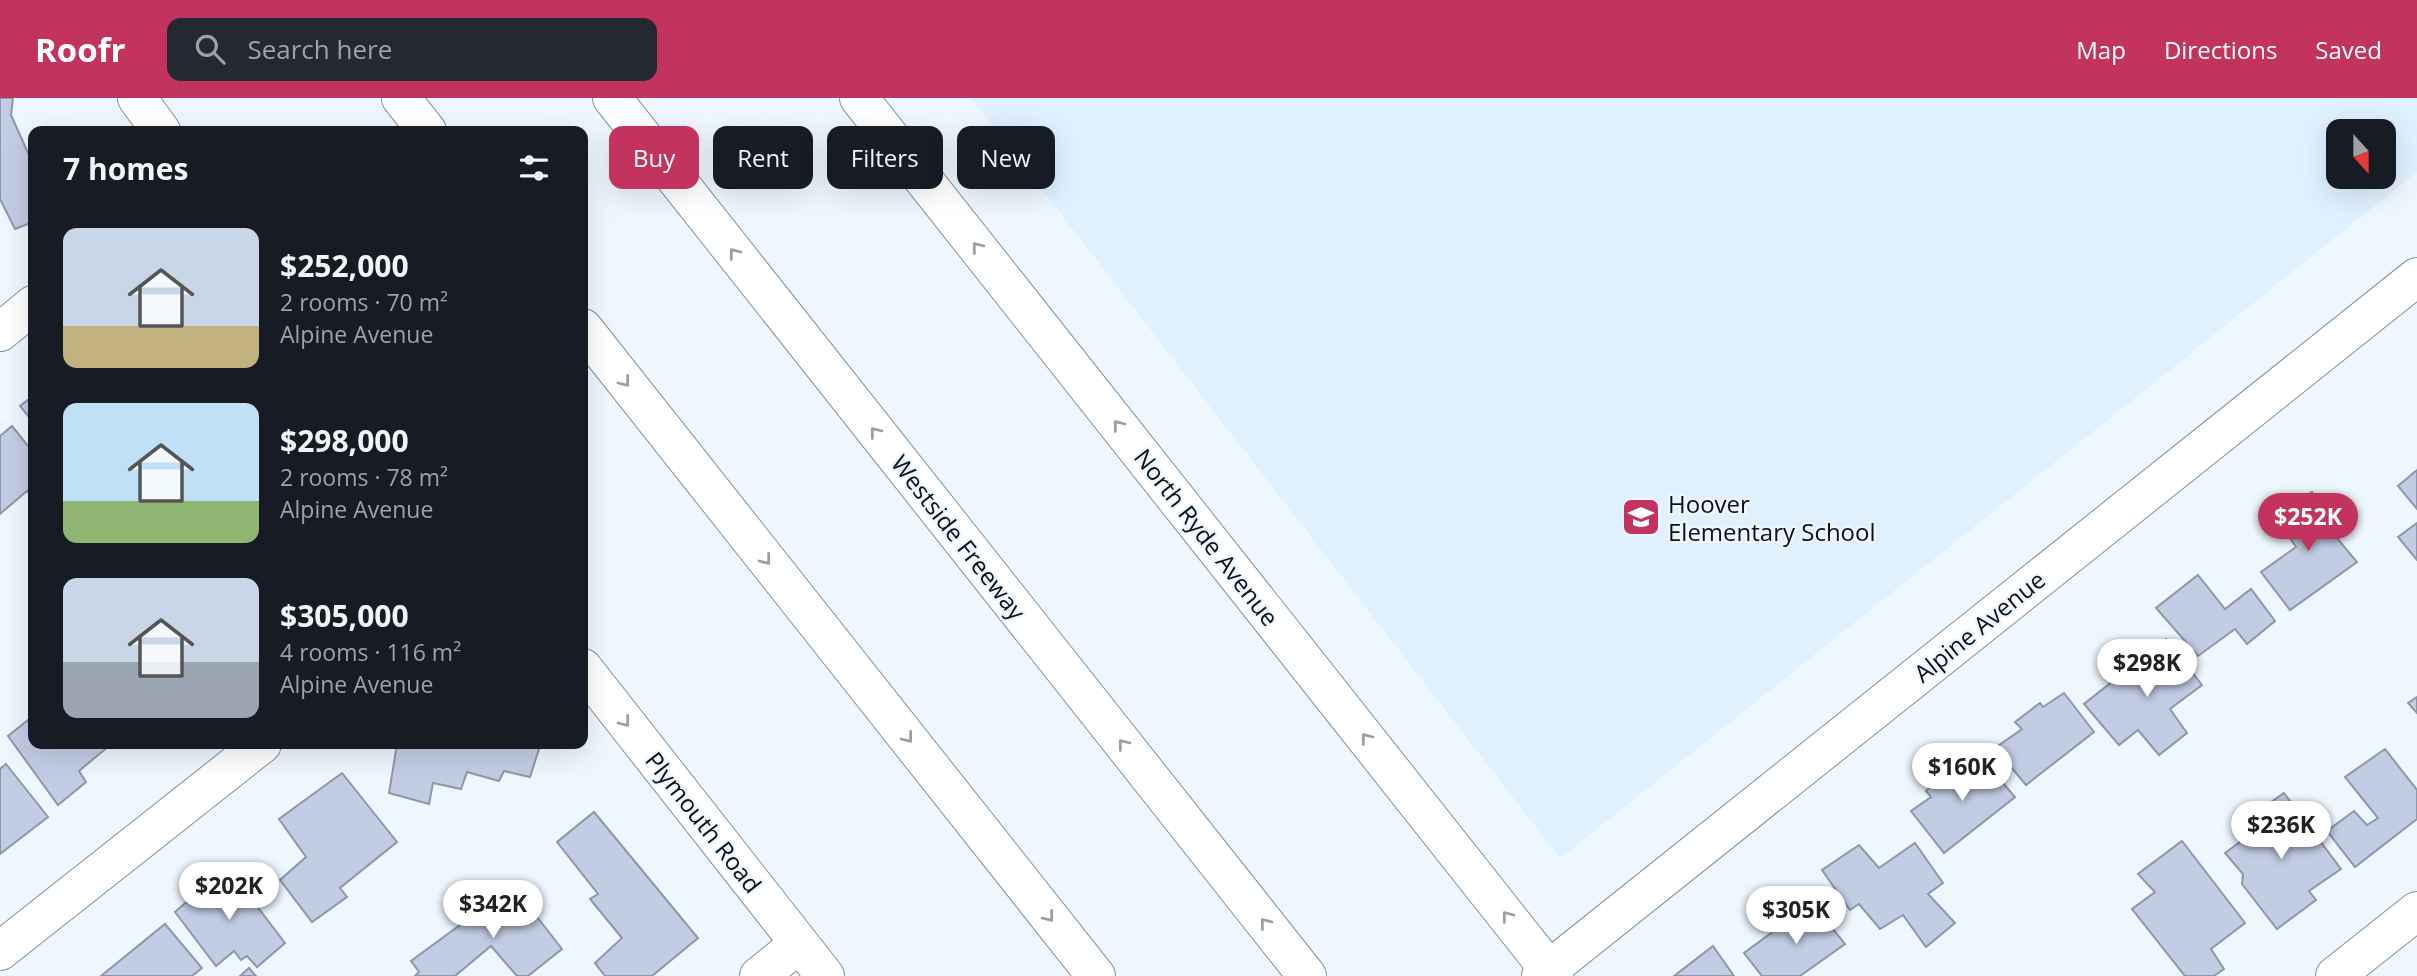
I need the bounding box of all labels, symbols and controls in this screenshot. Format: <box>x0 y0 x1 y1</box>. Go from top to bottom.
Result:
search box <box>167 18 657 81</box>
text: Roofr <box>35 27 125 72</box>
icon: search <box>191 30 229 68</box>
text: Search here <box>247 31 392 67</box>
text: Map <box>2076 33 2126 66</box>
text: Directions <box>2164 33 2277 66</box>
text: Saved <box>2315 33 2382 66</box>
north arrow <box>2326 119 2396 189</box>
map controls <box>2326 119 2396 189</box>
chip: Buy <box>609 126 699 189</box>
chip: Rent <box>713 126 813 189</box>
chip: Filters <box>827 126 943 189</box>
chip: New <box>957 126 1055 189</box>
text: 7 homes <box>63 148 188 189</box>
icon: filters <box>515 149 553 187</box>
one-way arrow <box>972 242 985 254</box>
text: $252,000 <box>280 245 409 286</box>
one-way arrow <box>729 249 742 261</box>
icon: home <box>119 256 203 340</box>
text: 2 rooms · 70 m² <box>280 286 448 318</box>
text: Alpine Avenue <box>280 318 433 350</box>
one-way arrow <box>617 374 630 386</box>
text: $298,000 <box>280 420 409 461</box>
one-way arrow <box>1114 421 1126 434</box>
one-way arrow <box>871 427 884 439</box>
icon: home <box>119 431 203 515</box>
street label: North Ryde Avenue <box>1127 441 1287 633</box>
street label: Westside Freeway <box>884 448 1034 627</box>
text: 2 rooms · 78 m² <box>280 461 448 493</box>
place label: Hoover Elementary School <box>1668 487 1876 548</box>
text: Alpine Avenue <box>280 493 433 525</box>
pin: $252K <box>2259 494 2357 553</box>
school or university icon: Hoover Elementary School <box>1620 496 1662 538</box>
text: $252K <box>2274 500 2342 532</box>
one-way arrow <box>758 552 771 564</box>
street label: Alpine Avenue <box>1906 563 2052 689</box>
text: $305,000 <box>280 595 409 636</box>
icon: home <box>119 606 203 690</box>
text: 4 rooms · 116 m² <box>280 636 461 668</box>
pin: $298K <box>2098 640 2196 699</box>
text: $298K <box>2113 646 2181 678</box>
text: Alpine Avenue <box>280 668 433 700</box>
one-way arrow <box>616 714 629 727</box>
one-way arrow <box>899 731 912 743</box>
one-way arrow <box>1361 733 1374 745</box>
one-way arrow <box>1119 740 1132 752</box>
pin: $160K <box>1913 744 2011 803</box>
street label: Plymouth Road <box>638 745 770 899</box>
text: $160K <box>1928 750 1996 782</box>
pin: $236K <box>2232 802 2330 861</box>
text: $236K <box>2247 808 2315 840</box>
pin: $202K <box>180 862 278 922</box>
text: $202K <box>195 869 263 901</box>
pin: $342K <box>444 880 542 940</box>
pin: $305K <box>1747 886 1845 946</box>
text: $342K <box>459 887 527 919</box>
text: $305K <box>1762 893 1830 925</box>
one-way arrow <box>1040 909 1053 921</box>
one-way arrow <box>1503 912 1515 925</box>
one-way arrow <box>1260 918 1273 930</box>

